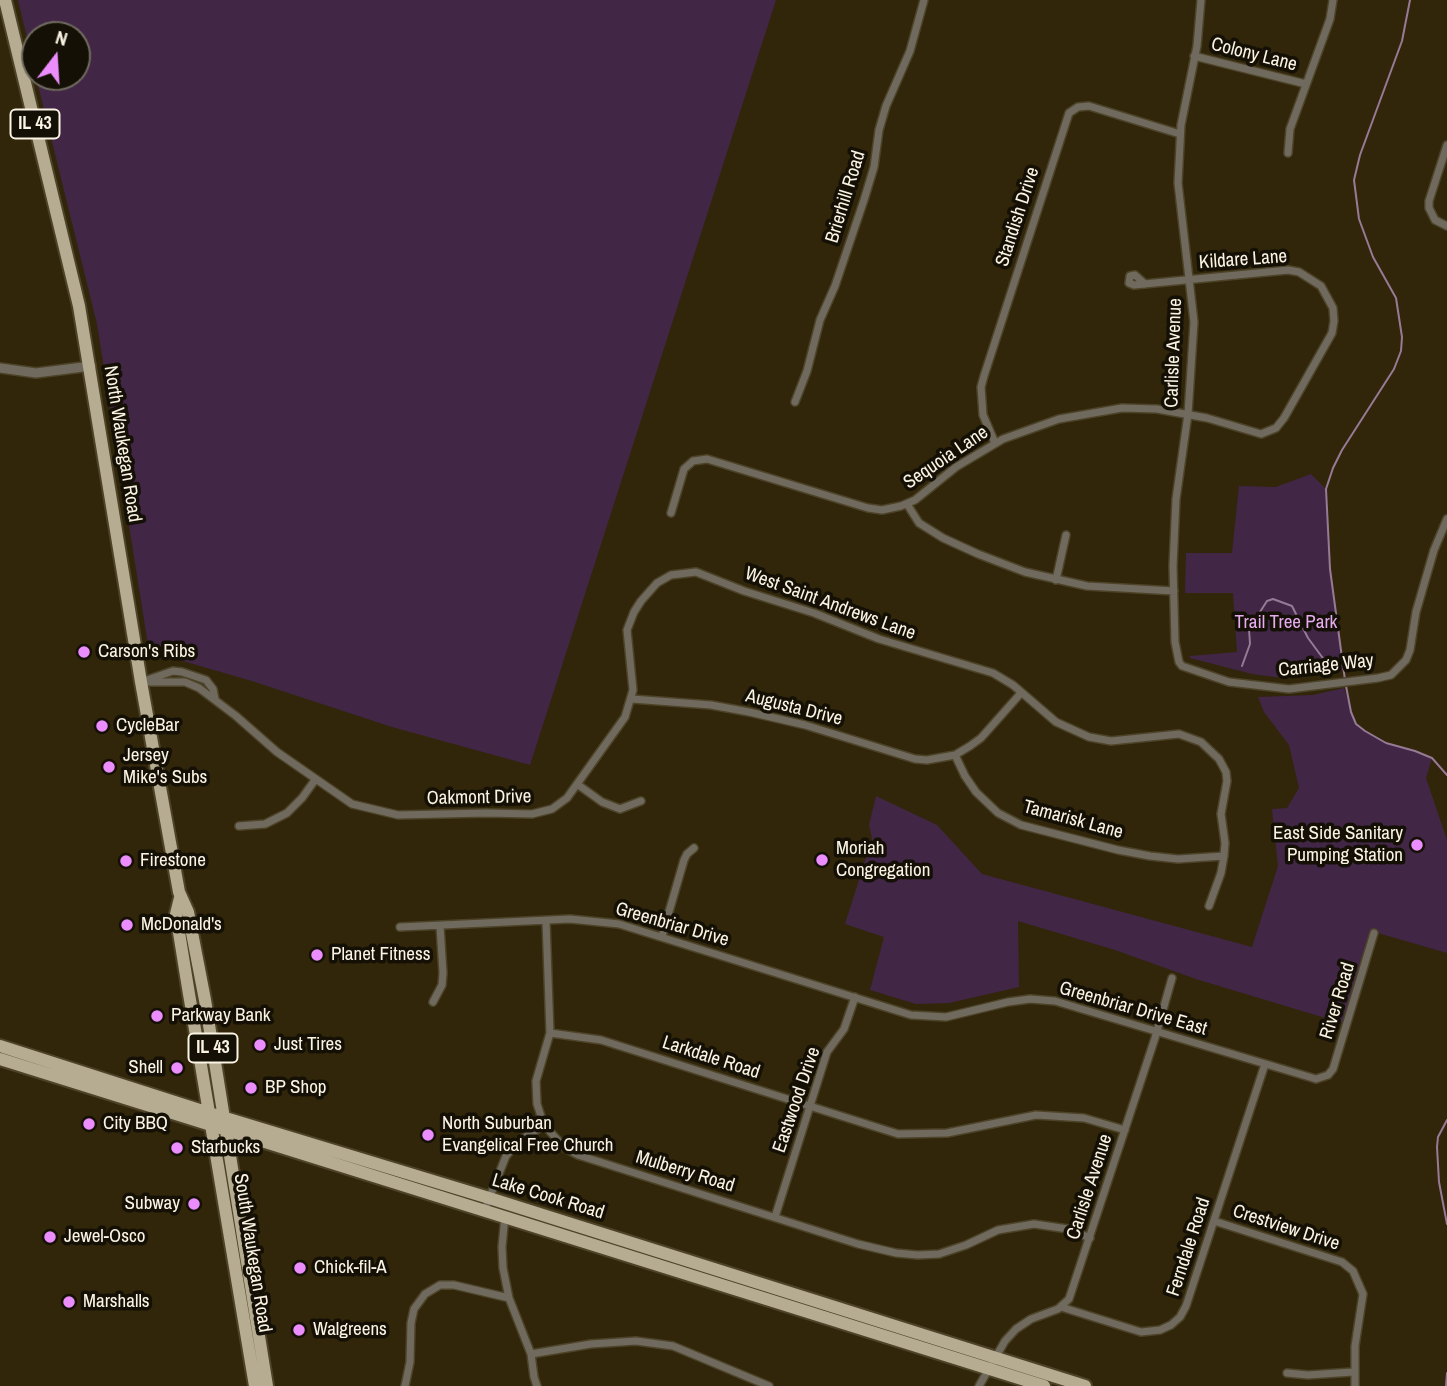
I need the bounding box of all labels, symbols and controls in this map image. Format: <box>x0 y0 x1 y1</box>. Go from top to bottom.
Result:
north arrow <box>21 21 91 91</box>
text: N <box>52 24 71 52</box>
street label: Colony Lane <box>1209 33 1299 77</box>
road number: IL 43 <box>10 110 60 139</box>
street label: Brierhill Road <box>821 148 871 246</box>
street label: Standish Drive <box>991 164 1045 270</box>
street label: Kildare Lane <box>1198 246 1288 274</box>
street label: Carlisle Avenue <box>1161 298 1187 408</box>
street label: North Waukegan Road <box>98 364 146 524</box>
street label: Sequoia Lane <box>899 421 993 495</box>
street label: West Saint Andrews Lane <box>742 563 918 645</box>
park label: Trail Tree Park <box>1235 612 1337 634</box>
place label: Carson's Ribs <box>98 641 195 663</box>
marker: Carson's Ribs <box>76 644 92 660</box>
street label: Carriage Way <box>1277 650 1375 682</box>
street label: Augusta Drive <box>743 685 845 731</box>
place label: CycleBar <box>116 715 179 737</box>
marker: CycleBar <box>94 718 110 734</box>
place label: Jersey Mike's Subs <box>123 745 207 789</box>
marker: Jersey Mike's Subs <box>101 759 117 775</box>
street label: Oakmont Drive <box>426 786 532 810</box>
street label: Tamarisk Lane <box>1021 796 1125 844</box>
place label: East Side Sanitary Pumping Station <box>1273 823 1403 867</box>
marker: East Side Sanitary Pumping Station <box>1409 837 1425 853</box>
place label: Moriah Congregation <box>836 838 930 882</box>
place label: Firestone <box>140 850 206 872</box>
marker: Moriah Congregation <box>814 852 830 868</box>
marker: Firestone <box>118 853 134 869</box>
street label: Greenbriar Drive <box>613 898 731 952</box>
place label: McDonald's <box>141 914 222 936</box>
marker: McDonald's <box>119 917 135 933</box>
place label: Planet Fitness <box>331 944 431 966</box>
marker: Planet Fitness <box>309 947 325 963</box>
street label: River Road <box>1316 960 1360 1042</box>
street label: Greenbriar Drive East <box>1057 977 1209 1041</box>
place label: Parkway Bank <box>171 1005 271 1027</box>
marker: Parkway Bank <box>149 1008 165 1024</box>
street label: Larkdale Road <box>659 1032 763 1084</box>
road number: IL 43 <box>188 1034 238 1063</box>
place label: Just Tires <box>274 1034 342 1056</box>
marker: Just Tires <box>252 1037 268 1053</box>
street label: Eastwood Drive <box>768 1044 826 1156</box>
place label: Shell <box>128 1057 163 1079</box>
marker: Shell <box>169 1060 185 1076</box>
place label: BP Shop <box>265 1077 327 1099</box>
marker: BP Shop <box>243 1080 259 1096</box>
place label: City BBQ <box>103 1113 168 1135</box>
place label: North Suburban Evangelical Free Church <box>442 1113 613 1157</box>
marker: City BBQ <box>81 1116 97 1132</box>
marker: North Suburban Evangelical Free Church <box>420 1127 436 1143</box>
street label: Carlisle Avenue <box>1062 1131 1118 1243</box>
place label: Starbucks <box>191 1137 260 1159</box>
marker: Starbucks <box>169 1140 185 1156</box>
street label: Mulberry Road <box>633 1146 737 1198</box>
street label: Lake Cook Road <box>489 1169 607 1225</box>
street label: South Waukegan Road <box>228 1172 276 1334</box>
place label: Subway <box>125 1193 180 1215</box>
street label: Ferndale Road <box>1162 1195 1216 1299</box>
marker: Subway <box>186 1196 202 1212</box>
street label: Crestview Drive <box>1230 1200 1342 1256</box>
place label: Jewel-Osco <box>64 1226 145 1248</box>
marker: Jewel-Osco <box>42 1229 58 1245</box>
place label: Chick-fil-A <box>314 1257 387 1279</box>
marker: Chick-fil-A <box>292 1260 308 1276</box>
place label: Marshalls <box>83 1291 150 1313</box>
marker: Marshalls <box>61 1294 77 1310</box>
place label: Walgreens <box>313 1319 387 1341</box>
marker: Walgreens <box>291 1322 307 1338</box>

